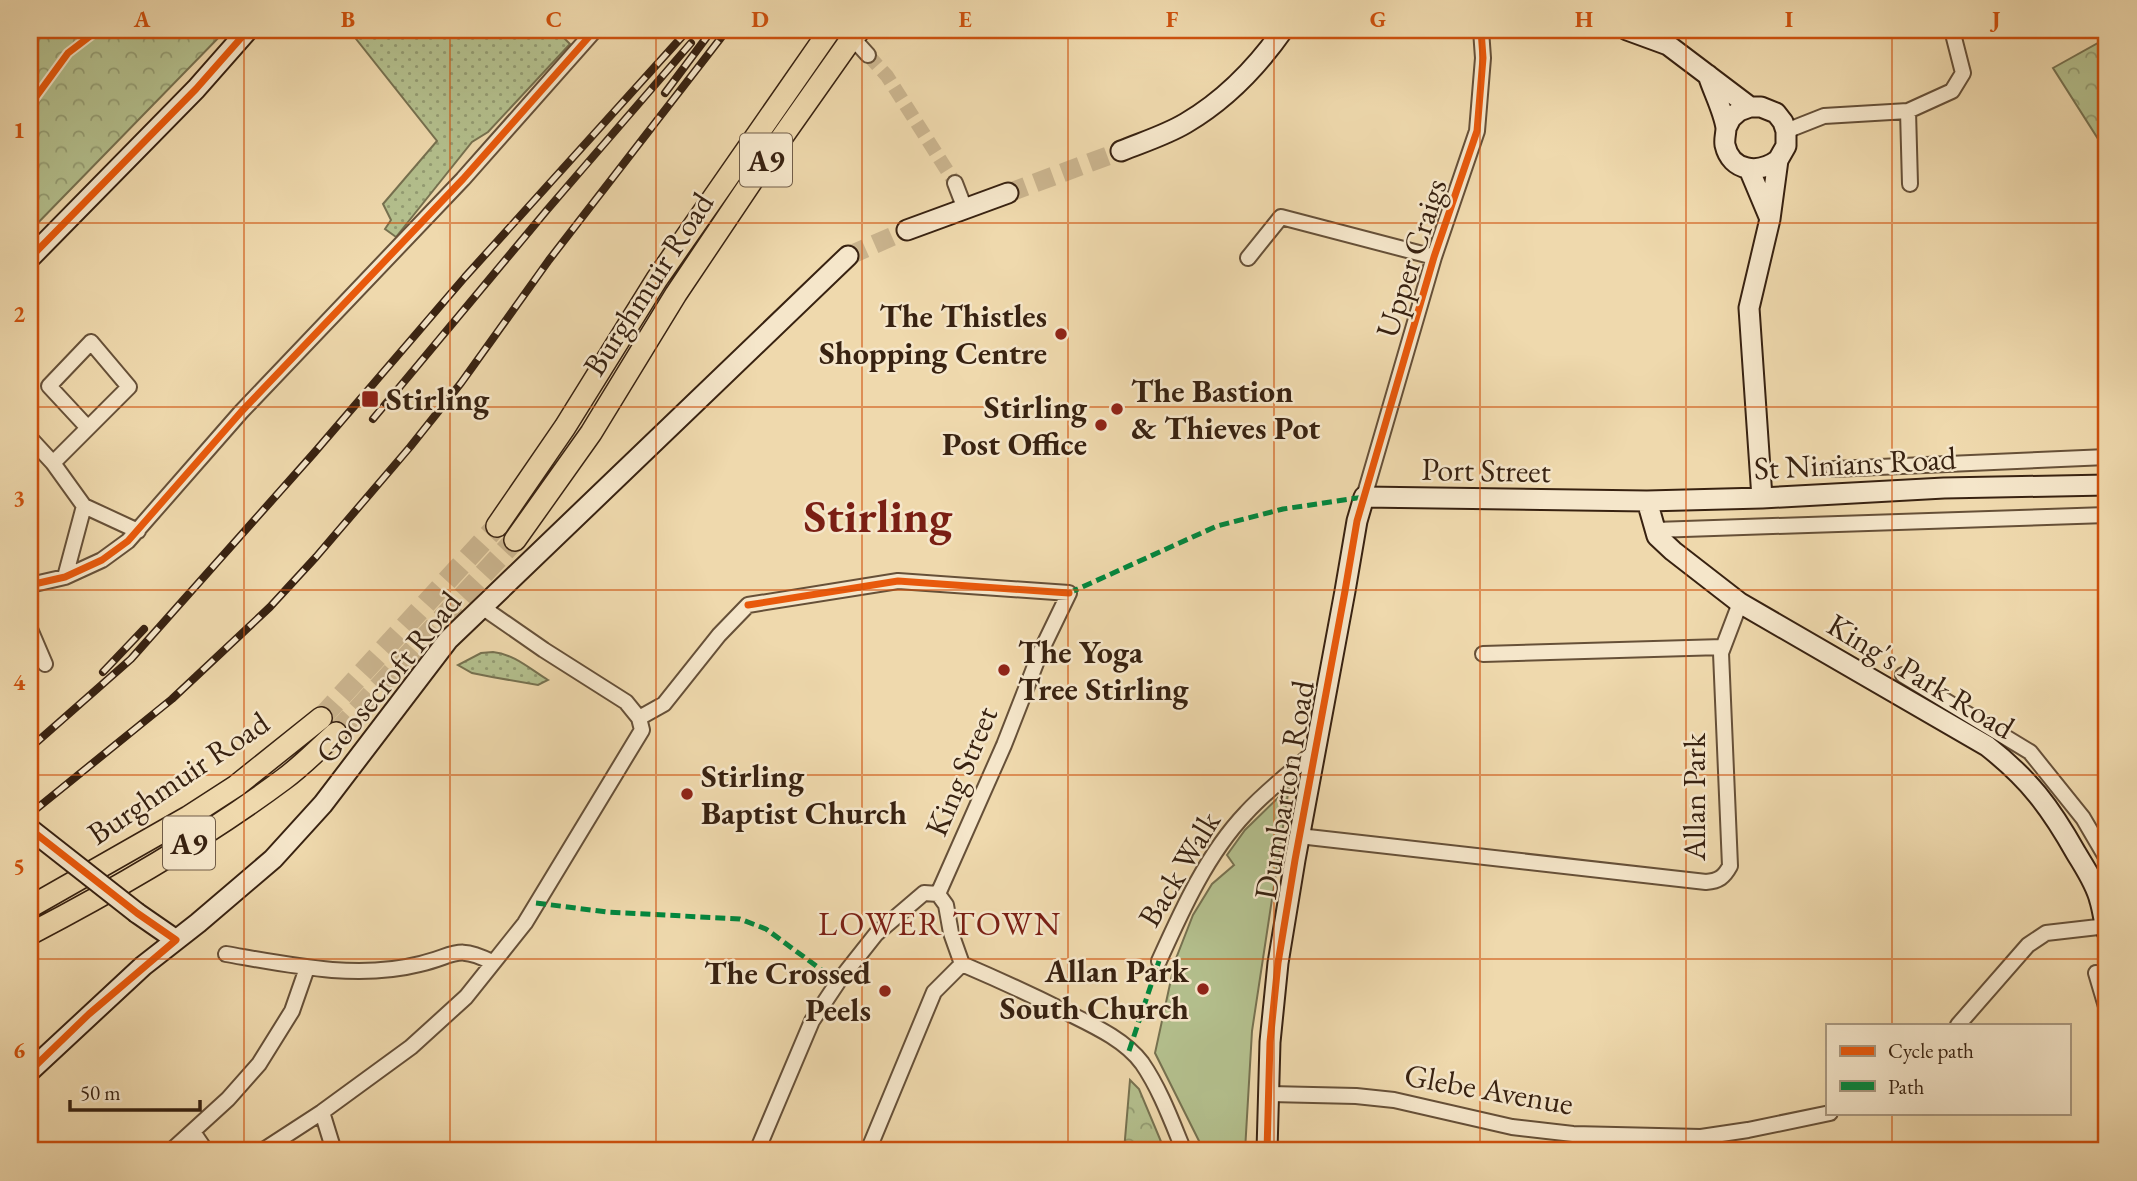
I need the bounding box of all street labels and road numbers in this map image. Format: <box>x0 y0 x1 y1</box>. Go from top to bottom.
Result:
road number: A9 <box>740 134 792 186</box>
street label: Upper Craigs <box>1366 173 1456 343</box>
street label: Burghmuir Road <box>573 184 723 384</box>
street label: St Ninians Road <box>1753 437 1958 489</box>
street label: Port Street <box>1421 448 1551 492</box>
street label: Goosecroft Road <box>306 581 471 772</box>
street label: King's Park Road <box>1820 604 2023 749</box>
street label: Dumbarton Road <box>1244 677 1324 903</box>
street label: King Street <box>915 700 1007 842</box>
street label: Burghmuir Road <box>79 701 278 854</box>
street label: Allan Park <box>1673 732 1715 862</box>
street label: Back Walk <box>1128 803 1230 934</box>
road number: A9 <box>163 816 215 870</box>
street label: Glebe Avenue <box>1401 1053 1577 1125</box>

